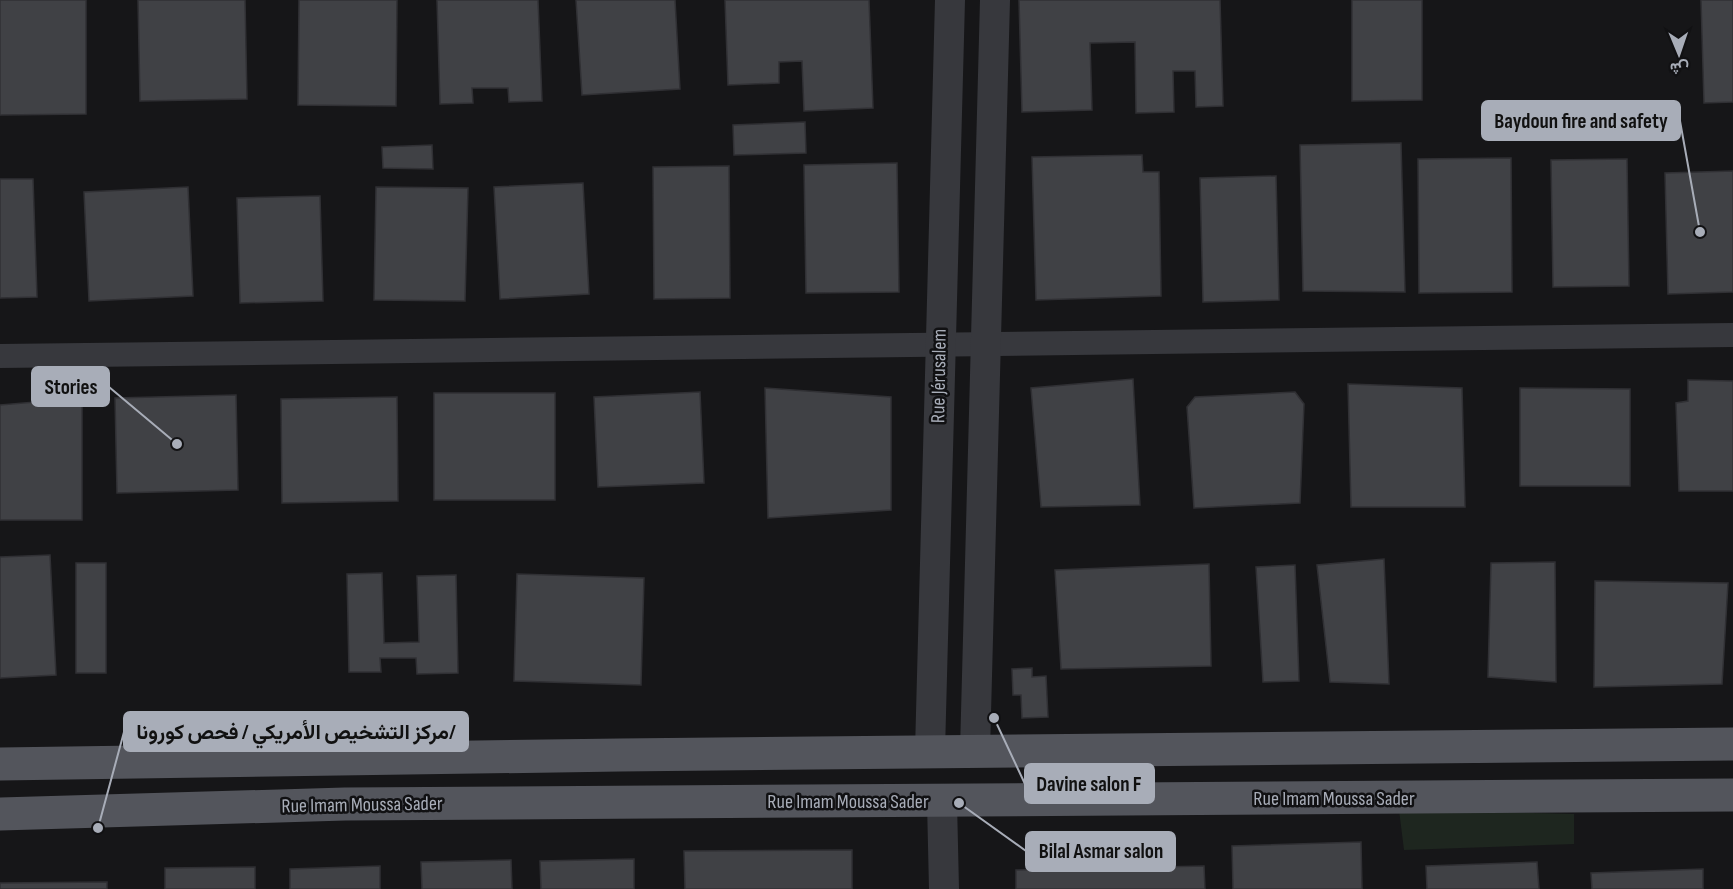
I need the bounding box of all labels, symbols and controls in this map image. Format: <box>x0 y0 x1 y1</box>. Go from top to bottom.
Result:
north arrow <box>1649 24 1709 84</box>
text: ش <box>1670 58 1689 77</box>
callout: Baydoun fire and safety <box>1482 101 1680 140</box>
text: Baydoun fire and safety <box>1494 109 1668 134</box>
street label: Rue Jérusalem <box>926 329 952 423</box>
callout: Stories <box>32 367 109 406</box>
text: Stories <box>44 375 98 400</box>
callout: مركز التشخيص الأمريكي / فحص كورونا/ <box>124 712 468 751</box>
text: مركز التشخيص الأمريكي / فحص كورونا/ <box>136 719 456 749</box>
callout: Davine salon F <box>1025 764 1154 803</box>
text: Davine salon F <box>1036 772 1142 797</box>
street label: Rue Imam Moussa Sader <box>1253 787 1415 811</box>
street label: Rue Imam Moussa Sader <box>767 790 929 814</box>
street label: Rue Imam Moussa Sader <box>281 792 443 818</box>
callout: Bilal Asmar salon <box>1026 832 1175 871</box>
text: Bilal Asmar salon <box>1039 839 1163 864</box>

